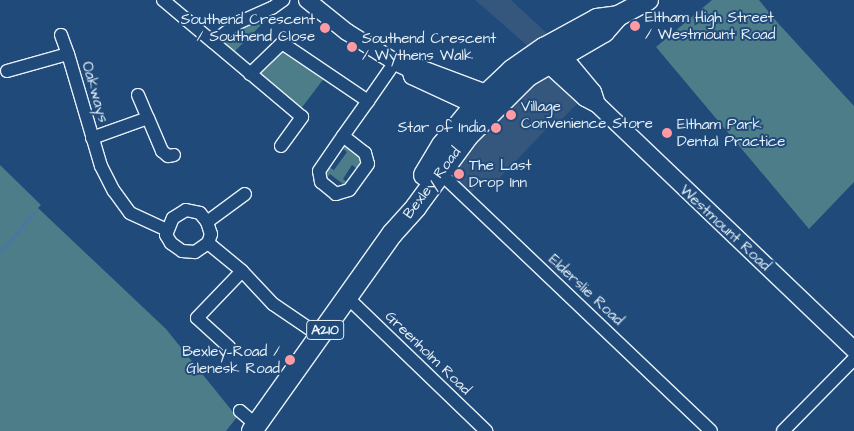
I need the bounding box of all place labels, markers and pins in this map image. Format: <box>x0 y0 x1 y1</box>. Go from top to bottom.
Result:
place label: Eltham High Street / Westmount Road <box>645 8 775 43</box>
place label: Southend Crescent / Southend Close <box>181 10 315 45</box>
marker: Eltham High Street / Westmount Road <box>629 20 641 32</box>
marker: Southend Crescent / Southend Close <box>319 22 331 34</box>
place label: Southend Crescent / Wythens Walk <box>362 29 496 64</box>
marker: Southend Crescent / Wythens Walk <box>346 41 358 53</box>
place label: Village Convenience Store <box>521 97 653 132</box>
marker: Village Convenience Store <box>505 109 517 121</box>
place label: Eltham Park Dental Practice <box>677 115 785 150</box>
place label: Star of India <box>398 119 486 137</box>
marker: Star of India <box>490 122 502 134</box>
marker: Eltham Park Dental Practice <box>661 127 673 139</box>
place label: The Last Drop Inn <box>469 156 532 191</box>
marker: The Last Drop Inn <box>453 168 465 180</box>
place label: Bexley Road / Glenesk Road <box>182 342 280 377</box>
marker: Bexley Road / Glenesk Road <box>284 354 296 366</box>

